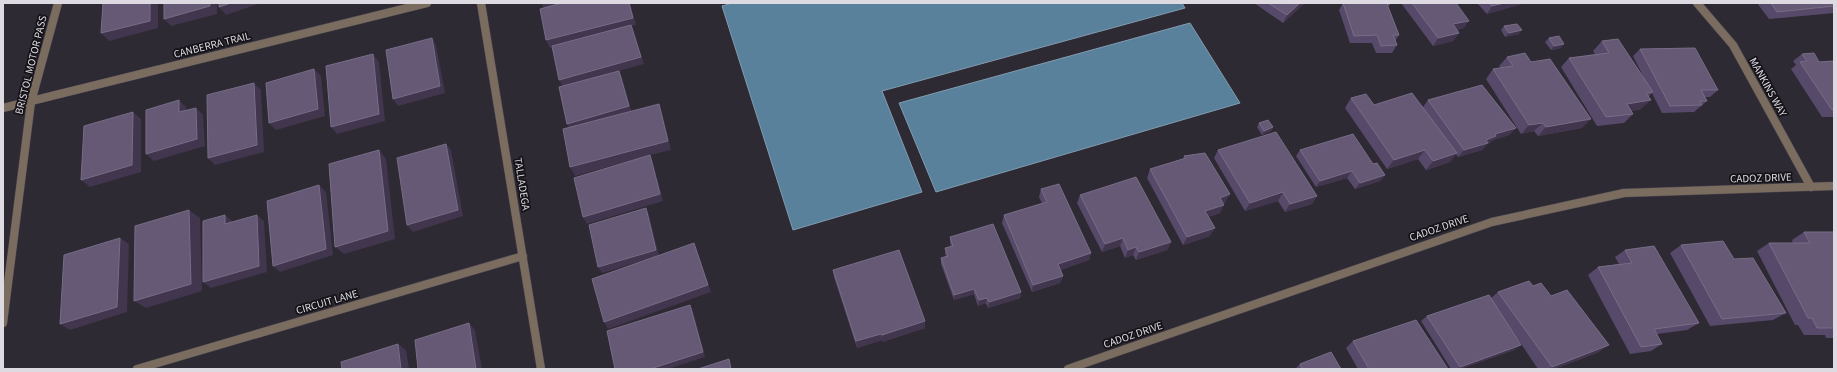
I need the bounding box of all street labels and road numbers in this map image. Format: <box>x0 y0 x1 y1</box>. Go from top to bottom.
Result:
street label: BRISTOL MOTOR PASS <box>11 14 51 116</box>
street label: CANBERRA TRAIL <box>172 28 253 62</box>
street label: MANKINS WAY <box>1746 55 1791 120</box>
street label: TALLADEGA <box>510 156 534 212</box>
street label: CADOZ DRIVE <box>1730 169 1792 187</box>
street label: CADOZ DRIVE <box>1407 211 1471 245</box>
street label: CIRCUIT LANE <box>294 286 360 318</box>
street label: CADOZ DRIVE <box>1101 318 1165 352</box>

